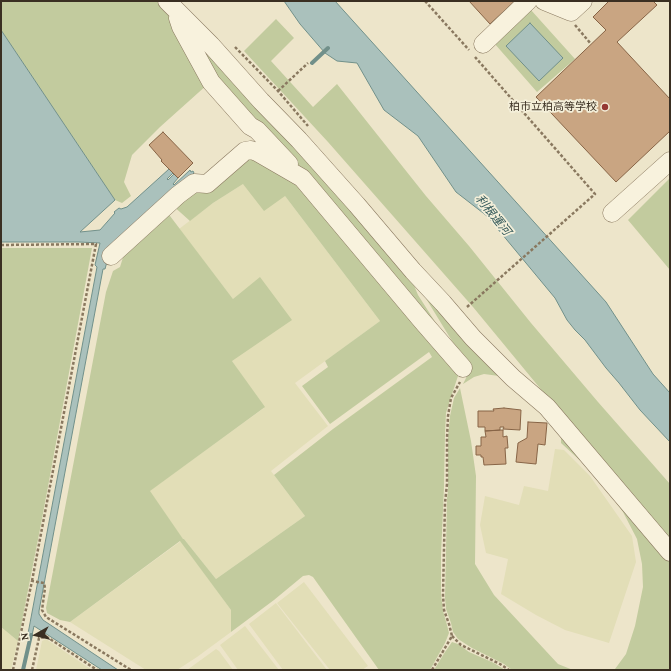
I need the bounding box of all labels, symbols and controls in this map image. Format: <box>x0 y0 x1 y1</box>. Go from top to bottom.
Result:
place label: 柏市立柏高等学校 <box>509 100 597 114</box>
marker: 柏市立柏高等学校 <box>600 102 610 112</box>
water label: 利根運河 <box>472 192 514 238</box>
north arrow <box>16 615 56 655</box>
text: N <box>18 632 31 641</box>

